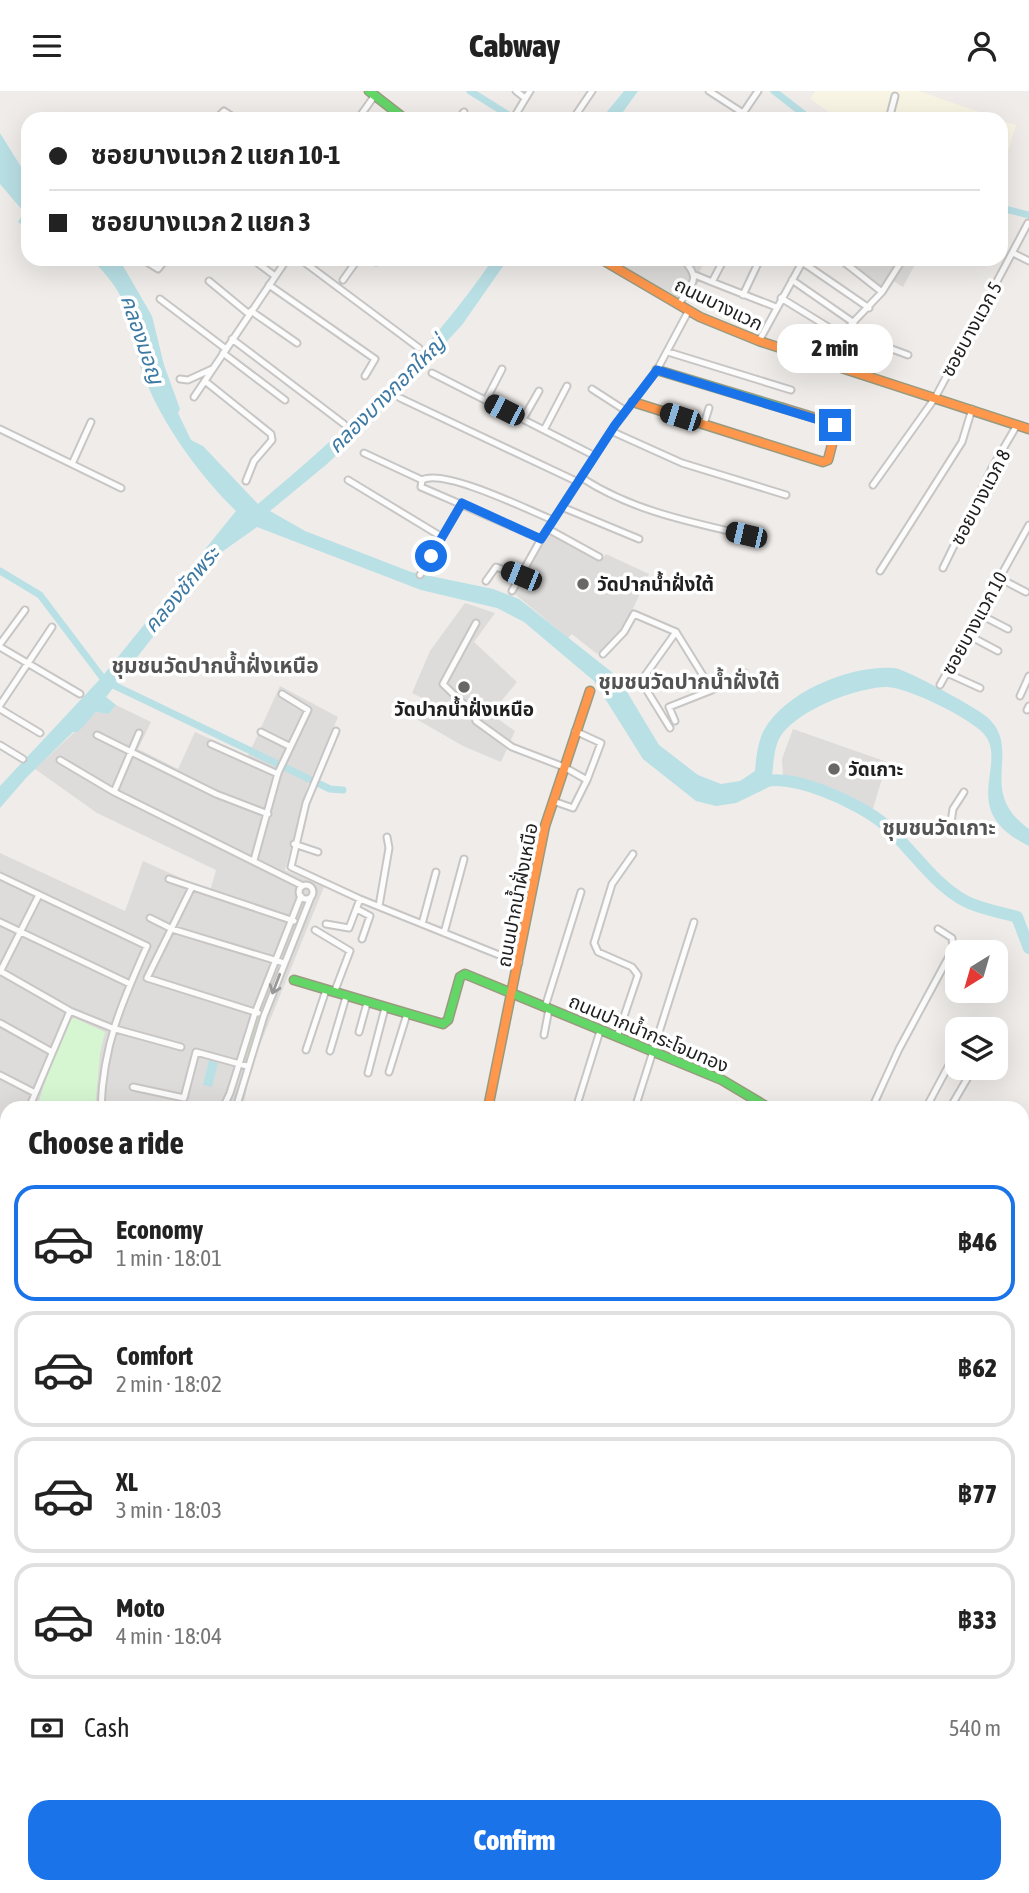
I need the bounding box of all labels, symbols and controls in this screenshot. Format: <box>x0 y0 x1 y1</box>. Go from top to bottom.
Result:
icon: menu <box>28 27 66 65</box>
text: Cabway <box>469 27 560 64</box>
icon: person <box>963 27 1001 65</box>
text: ซอยบางแวก 2 แยก 10-1 <box>91 140 340 170</box>
text: ซอยบางแวก 2 แยก 3 <box>91 207 311 237</box>
street label: ถนนบางแวก <box>671 273 767 335</box>
street label: ซอยบางแวก 5 <box>936 278 1006 380</box>
water label: คลองมอญ <box>117 291 170 388</box>
callout: 2 min <box>777 323 893 373</box>
water label: คลองบางกอกใหญ่ <box>323 328 452 457</box>
text: 2 min <box>812 335 858 361</box>
car <box>481 391 528 429</box>
car <box>657 401 704 433</box>
route end <box>819 409 851 441</box>
street label: ซอยบางแวก 8 <box>946 445 1014 549</box>
car <box>724 520 769 550</box>
water label: คลองชักพระ <box>138 540 225 637</box>
route start <box>415 540 447 572</box>
car <box>498 558 545 594</box>
street label: ซอยบางแวก 10 <box>937 568 1011 678</box>
place label: วัดปากน้ำฝั่งใต้ <box>597 571 714 595</box>
marker: วัดปากน้ำฝั่งใต้ <box>575 576 591 592</box>
district label: ชุมชนวัดปากน้ำฝั่งเหนือ <box>111 651 319 679</box>
district label: ชุมชนวัดปากน้ำฝั่งใต้ <box>598 667 780 695</box>
marker: วัดปากน้ำฝั่งเหนือ <box>456 679 472 695</box>
place label: วัดปากน้ำฝั่งเหนือ <box>394 696 534 720</box>
place label: วัดเกาะ <box>848 758 903 780</box>
marker: วัดเกาะ <box>826 761 842 777</box>
district label: ชุมชนวัดเกาะ <box>882 815 996 841</box>
street label: ถนนปากน้ำฝั่งเหนือ <box>490 821 542 969</box>
north arrow <box>945 940 1008 1003</box>
map controls <box>945 940 1008 1080</box>
one-way arrow <box>269 972 282 994</box>
street label: ถนนปากน้ำกระโจมทอง <box>566 988 733 1077</box>
button: layers <box>945 1017 1008 1080</box>
text: Choose a ride <box>28 1124 184 1161</box>
icon: car <box>32 1212 95 1275</box>
text: Economy <box>116 1215 203 1245</box>
text: ฿46 <box>957 1227 997 1257</box>
text: 1 min · 18:01 <box>116 1245 222 1271</box>
icon: car <box>32 1338 95 1401</box>
text: Comfort <box>116 1341 193 1371</box>
text: ฿62 <box>957 1353 997 1383</box>
text: 2 min · 18:02 <box>116 1371 222 1397</box>
icon: car <box>32 1464 95 1527</box>
text: XL <box>116 1467 138 1497</box>
text: ฿77 <box>957 1479 997 1509</box>
text: 3 min · 18:03 <box>116 1497 222 1523</box>
icon: car <box>32 1590 95 1653</box>
text: Moto <box>116 1593 165 1623</box>
text: ฿33 <box>957 1605 997 1635</box>
text: 4 min · 18:04 <box>116 1623 222 1649</box>
icon: cash <box>28 1709 66 1747</box>
text: Cash <box>84 1713 130 1743</box>
text: 540 m <box>949 1715 1001 1741</box>
button: Confirm <box>28 1800 1001 1880</box>

